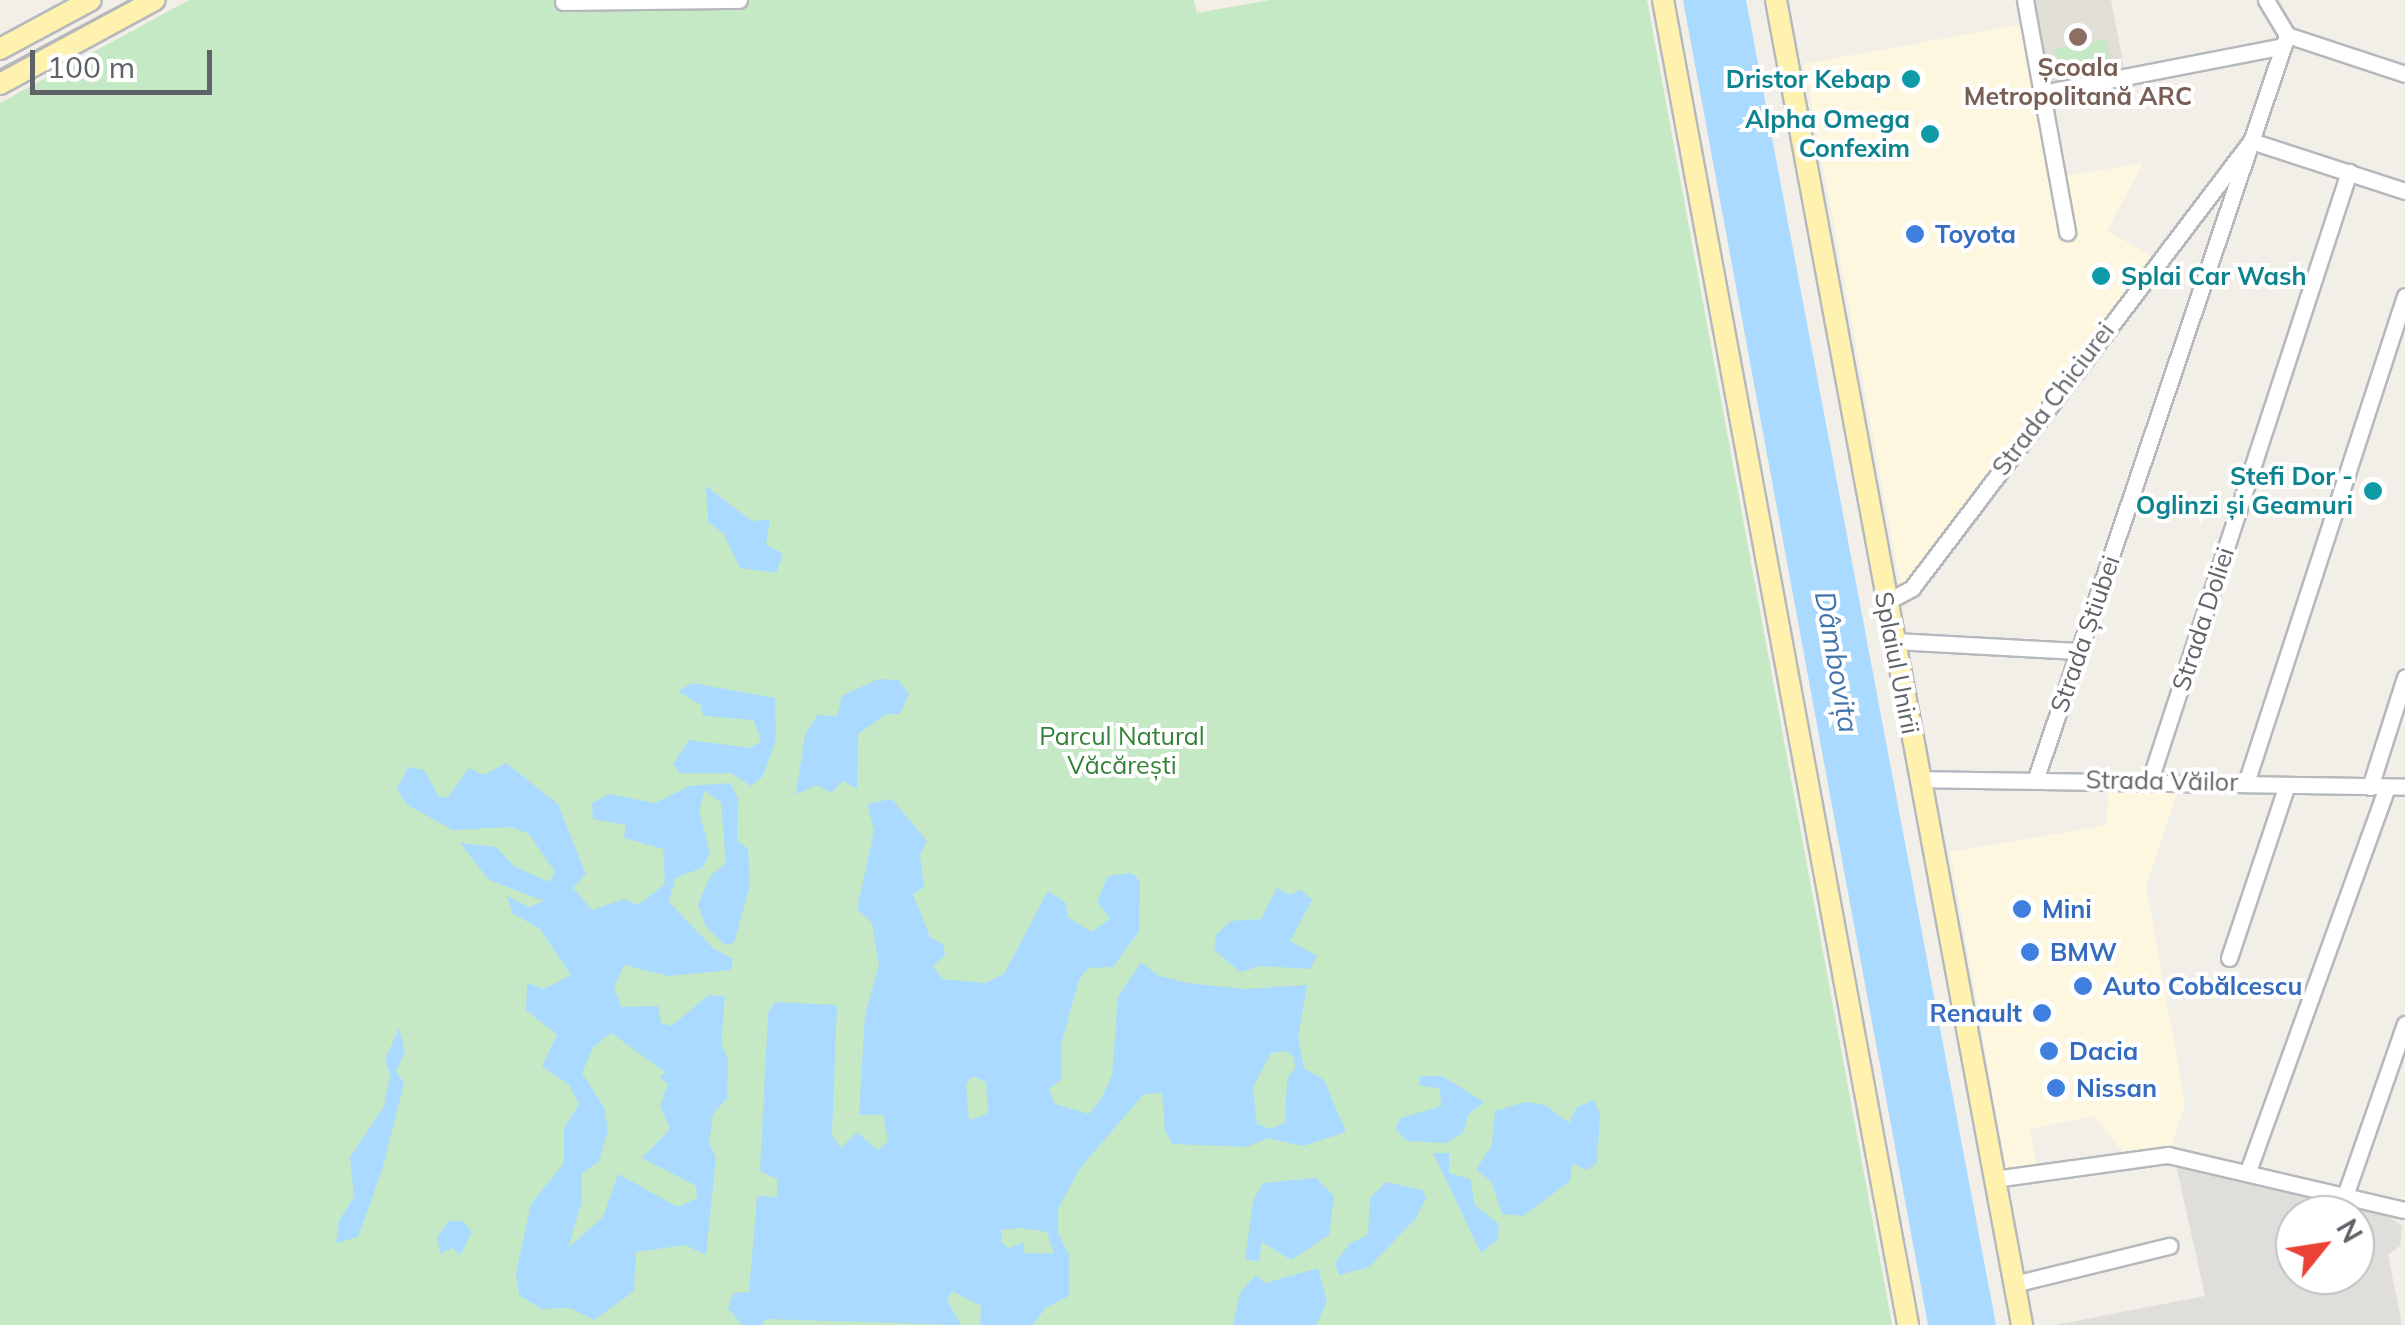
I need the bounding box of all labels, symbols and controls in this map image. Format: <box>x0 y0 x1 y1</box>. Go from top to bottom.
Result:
marker: Școala Metropolitană ARC <box>2067 26 2089 48</box>
scale bar <box>35 30 218 92</box>
text: 100 m <box>47 48 135 86</box>
place label: Școala Metropolitană ARC <box>1964 53 2192 112</box>
place label: Dristor Kebap <box>1726 64 1891 94</box>
marker: Dristor Kebap <box>1900 68 1922 90</box>
place label: Alpha Omega Confexim <box>1745 105 1910 164</box>
marker: Alpha Omega Confexim <box>1919 123 1941 145</box>
place label: Toyota <box>1935 219 2016 249</box>
marker: Toyota <box>1904 223 1926 245</box>
place label: Splai Car Wash <box>2121 261 2306 291</box>
marker: Splai Car Wash <box>2090 265 2112 287</box>
street label: Strada Chiciurei <box>1986 317 2120 481</box>
place label: Stefi Dor - Oglinzi și Geamuri <box>2136 462 2353 521</box>
marker: Stefi Dor - Oglinzi și Geamuri <box>2362 480 2384 502</box>
street label: Strada Doliei <box>2166 543 2240 695</box>
street label: Strada Știubei <box>2044 552 2126 716</box>
water label: Dâmbovița <box>1808 589 1866 735</box>
street label: Splaiul Unirii <box>1869 589 1925 737</box>
park label: Parcul Natural Văcărești <box>1039 722 1205 781</box>
street label: Strada Văilor <box>2086 765 2238 797</box>
place label: Mini <box>2042 894 2092 924</box>
marker: Mini <box>2011 898 2033 920</box>
place label: BMW <box>2050 937 2117 967</box>
marker: BMW <box>2019 941 2041 963</box>
place label: Auto Cobălcescu <box>2103 971 2302 1001</box>
marker: Auto Cobălcescu <box>2072 975 2094 997</box>
place label: Renault <box>1930 998 2022 1028</box>
marker: Renault <box>2031 1002 2053 1024</box>
place label: Dacia <box>2069 1036 2138 1066</box>
marker: Dacia <box>2038 1040 2060 1062</box>
place label: Nissan <box>2076 1073 2157 1103</box>
marker: Nissan <box>2045 1077 2067 1099</box>
north arrow <box>2275 1195 2375 1295</box>
text: N <box>2329 1213 2370 1249</box>

